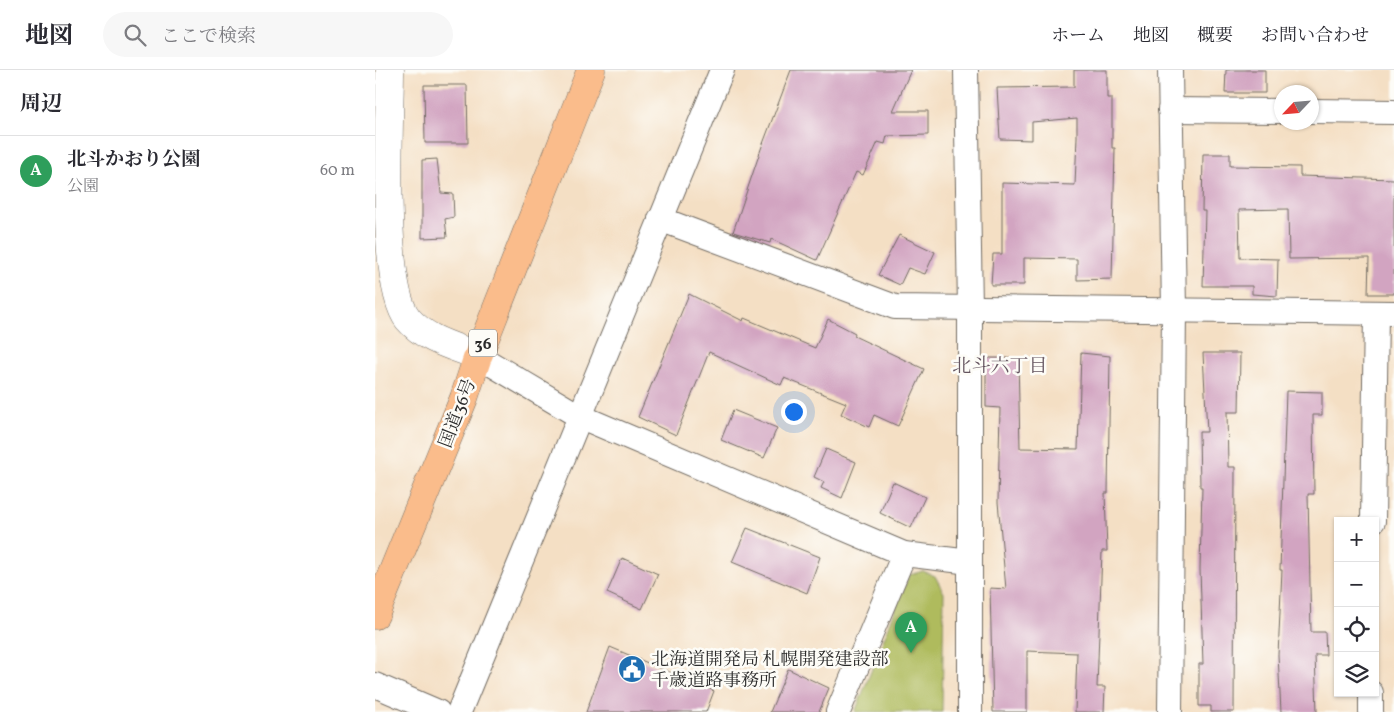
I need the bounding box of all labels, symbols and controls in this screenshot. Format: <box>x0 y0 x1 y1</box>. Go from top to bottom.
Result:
search box <box>103 12 453 57</box>
text: 地図 <box>25 20 73 54</box>
icon: search <box>121 21 149 49</box>
text: ここで検索 <box>161 24 256 50</box>
text: ホーム <box>1051 24 1105 49</box>
text: 地図 <box>1133 24 1169 49</box>
text: 概要 <box>1197 24 1233 49</box>
text: お問い合わせ <box>1261 24 1369 49</box>
north arrow <box>1274 85 1319 130</box>
text: 周辺 <box>20 90 62 119</box>
text: 北斗かおり公園 <box>67 147 200 173</box>
text: A <box>30 160 42 182</box>
text: 60 m <box>320 160 355 182</box>
text: 公園 <box>67 176 99 198</box>
road number: 36 <box>469 330 497 356</box>
district label: 北斗六丁目 <box>952 354 1048 380</box>
street label: 国道36号 <box>434 375 483 452</box>
your location <box>781 399 807 425</box>
map controls <box>1334 517 1379 697</box>
button: + <box>1334 517 1379 562</box>
button: − <box>1334 562 1379 607</box>
button: locate <box>1334 607 1379 652</box>
pin: A <box>895 612 927 653</box>
place label: 北海道開発局 札幌開発建設部 千歳道路事務所 <box>651 648 889 694</box>
button: layers <box>1334 652 1379 697</box>
public building icon: 北海道開発局 札幌開発建設部 千歳道路事務所 <box>617 654 647 684</box>

